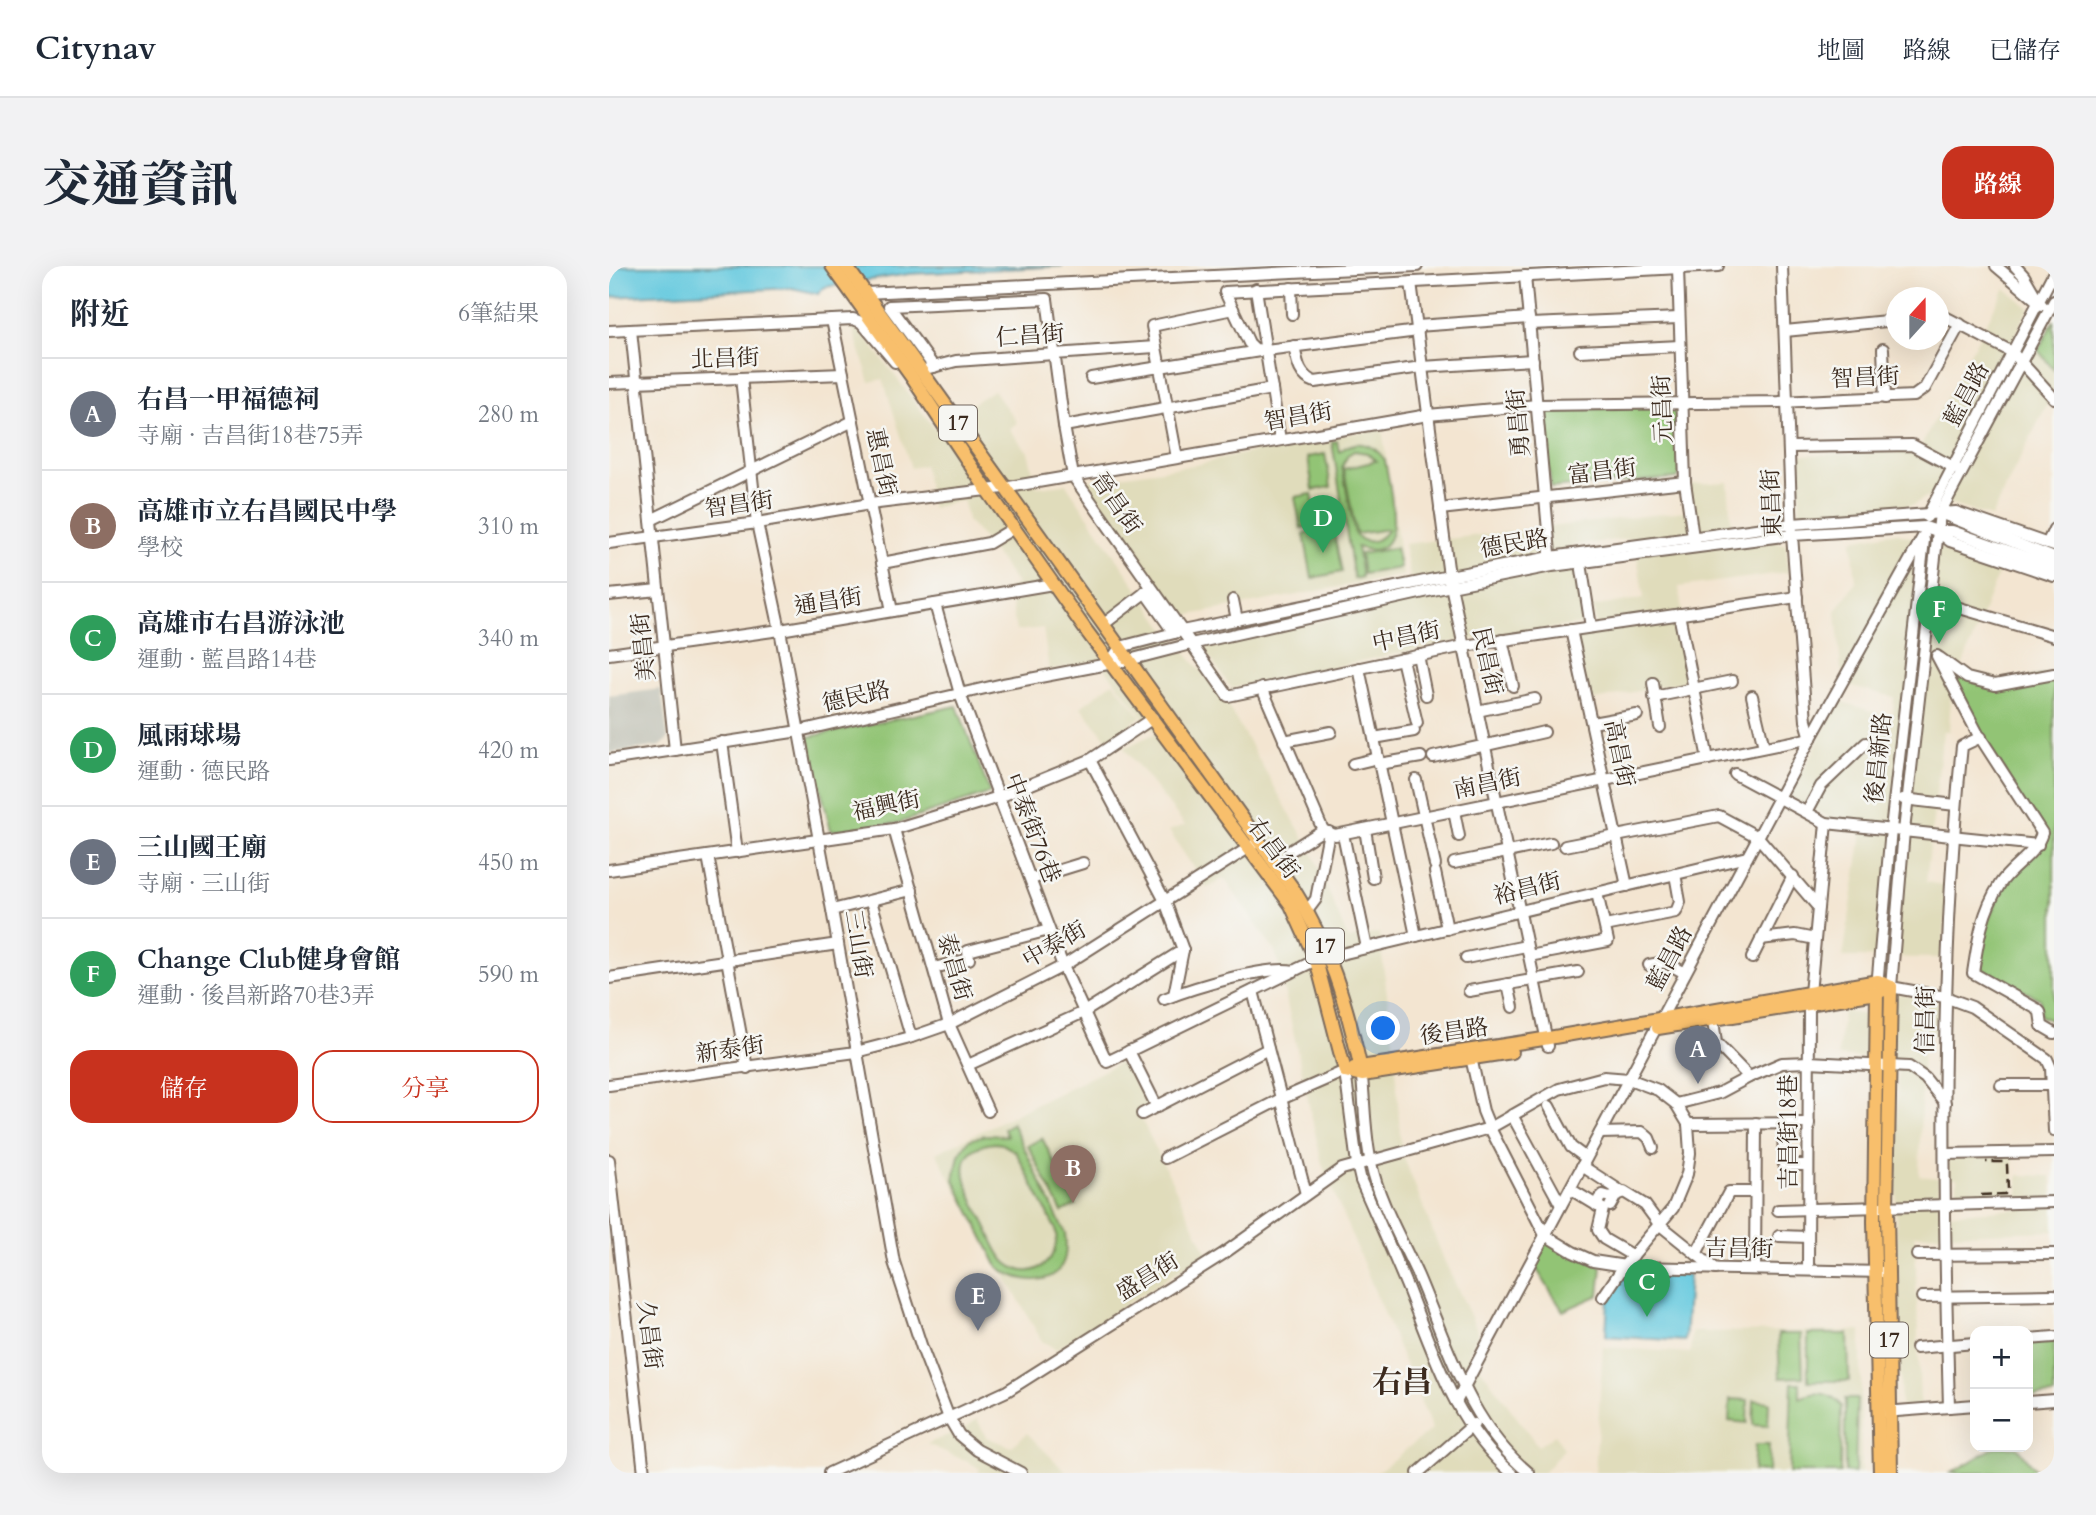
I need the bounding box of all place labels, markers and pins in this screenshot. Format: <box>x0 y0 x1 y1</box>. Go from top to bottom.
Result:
pin: D <box>1300 495 1346 553</box>
pin: F <box>1916 586 1962 644</box>
pin: A <box>1675 1026 1721 1084</box>
pin: B <box>1050 1145 1096 1203</box>
pin: C <box>1624 1259 1670 1317</box>
pin: E <box>955 1273 1001 1331</box>

